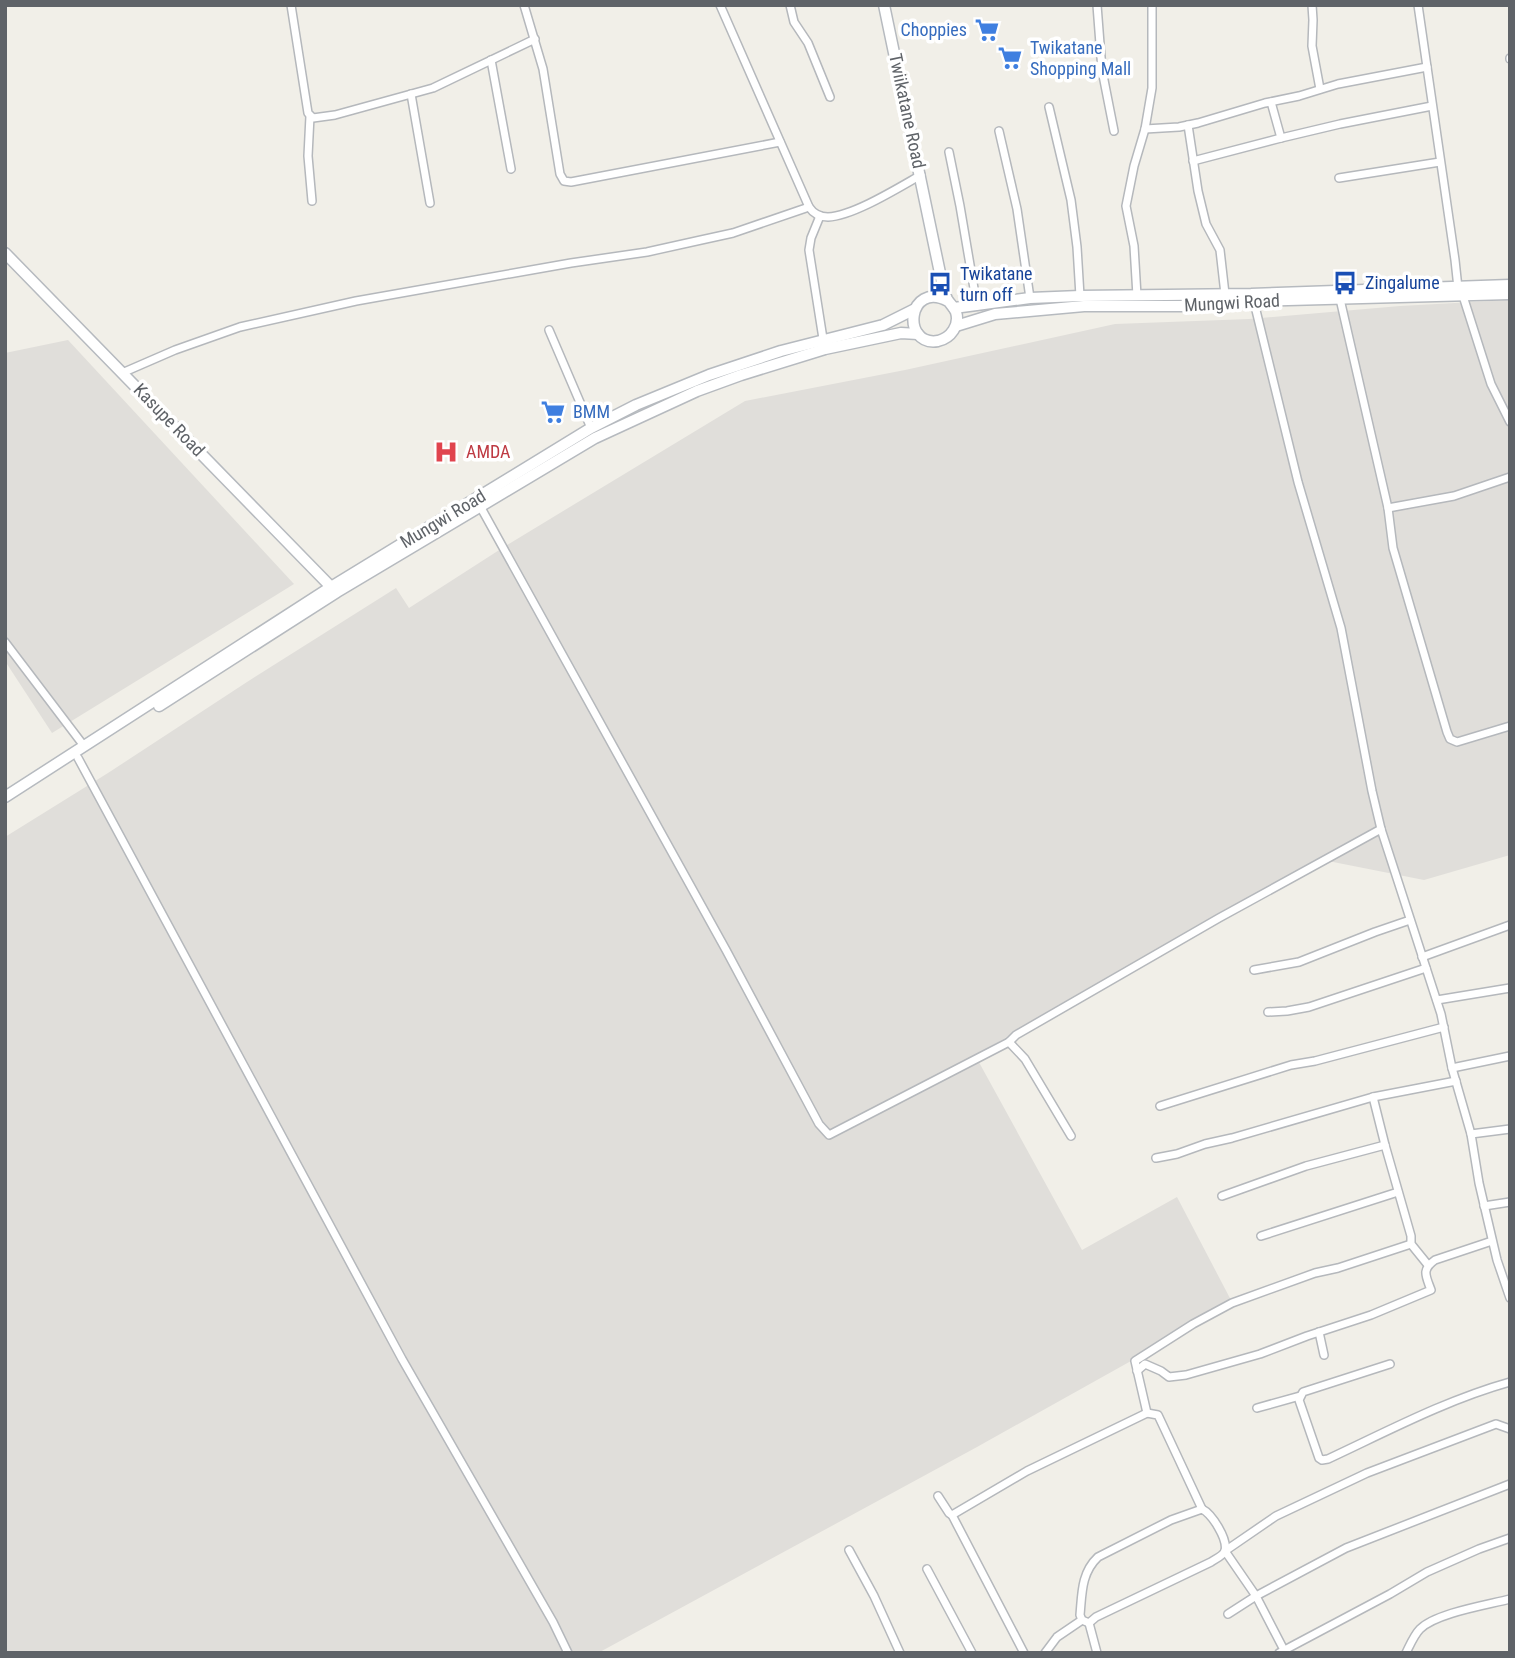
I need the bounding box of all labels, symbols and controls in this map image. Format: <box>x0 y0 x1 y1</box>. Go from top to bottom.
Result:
supermarket icon: Choppies <box>973 16 1001 44</box>
place label: Choppies <box>901 19 967 40</box>
place label: Twikatane Shopping Mall <box>1030 37 1131 79</box>
supermarket icon: Twikatane Shopping Mall <box>996 44 1024 72</box>
street label: Twiikatane Road <box>885 52 930 170</box>
place label: Twikatane turn off <box>960 263 1033 305</box>
bus stop icon: Zingalume <box>1331 269 1359 297</box>
bus stop icon: Twikatane turn off <box>926 270 954 298</box>
place label: Zingalume <box>1365 272 1440 293</box>
street label: Mungwi Road <box>1183 290 1280 315</box>
street label: Kasupe Road <box>130 379 209 460</box>
supermarket icon: BMM <box>539 398 567 426</box>
place label: BMM <box>573 401 610 422</box>
hospital icon: AMDA <box>432 438 460 466</box>
place label: AMDA <box>466 441 511 462</box>
street label: Mungwi Road <box>396 485 489 552</box>

